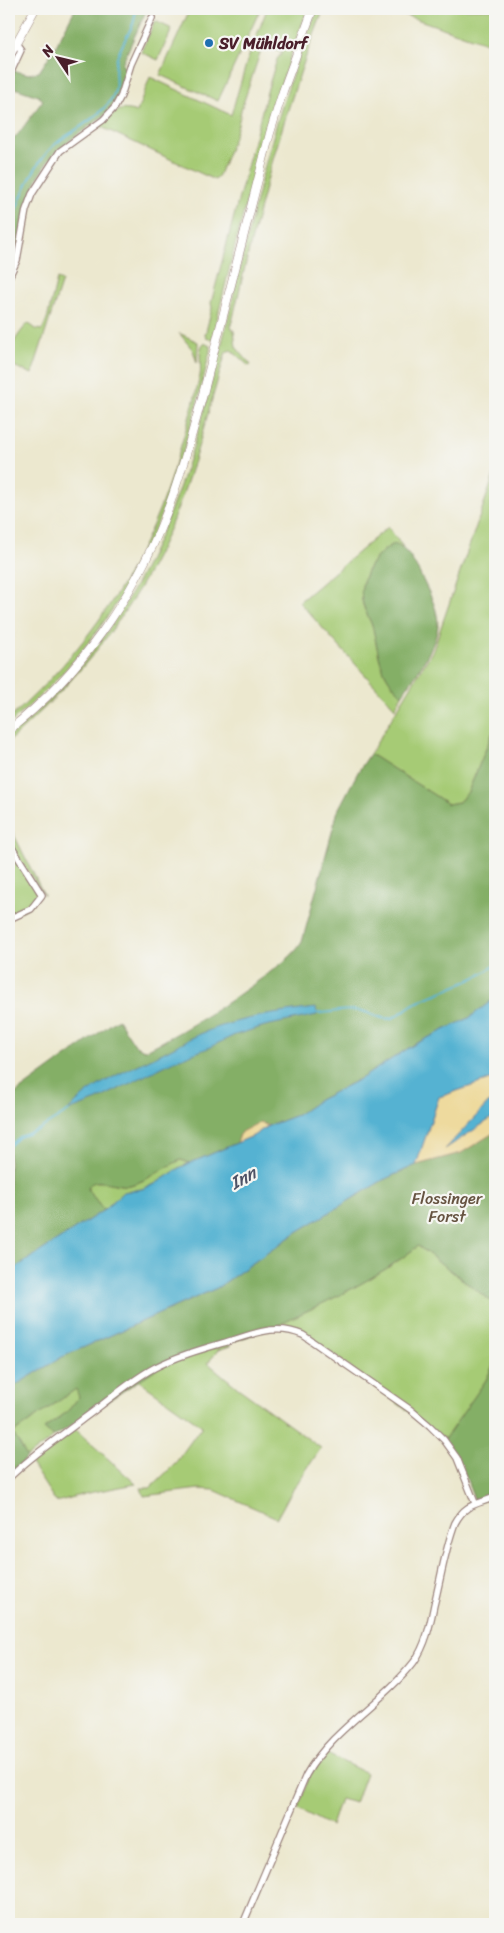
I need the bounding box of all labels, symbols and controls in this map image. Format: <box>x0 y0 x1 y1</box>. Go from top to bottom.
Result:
place label: SV Mühldorf <box>218 29 309 58</box>
north arrow <box>32 32 82 82</box>
marker: SV Mühldorf <box>203 37 215 49</box>
text: N <box>34 39 61 63</box>
water label: Inn <box>223 1156 264 1199</box>
park label: Flossinger Forst <box>412 1184 484 1231</box>

